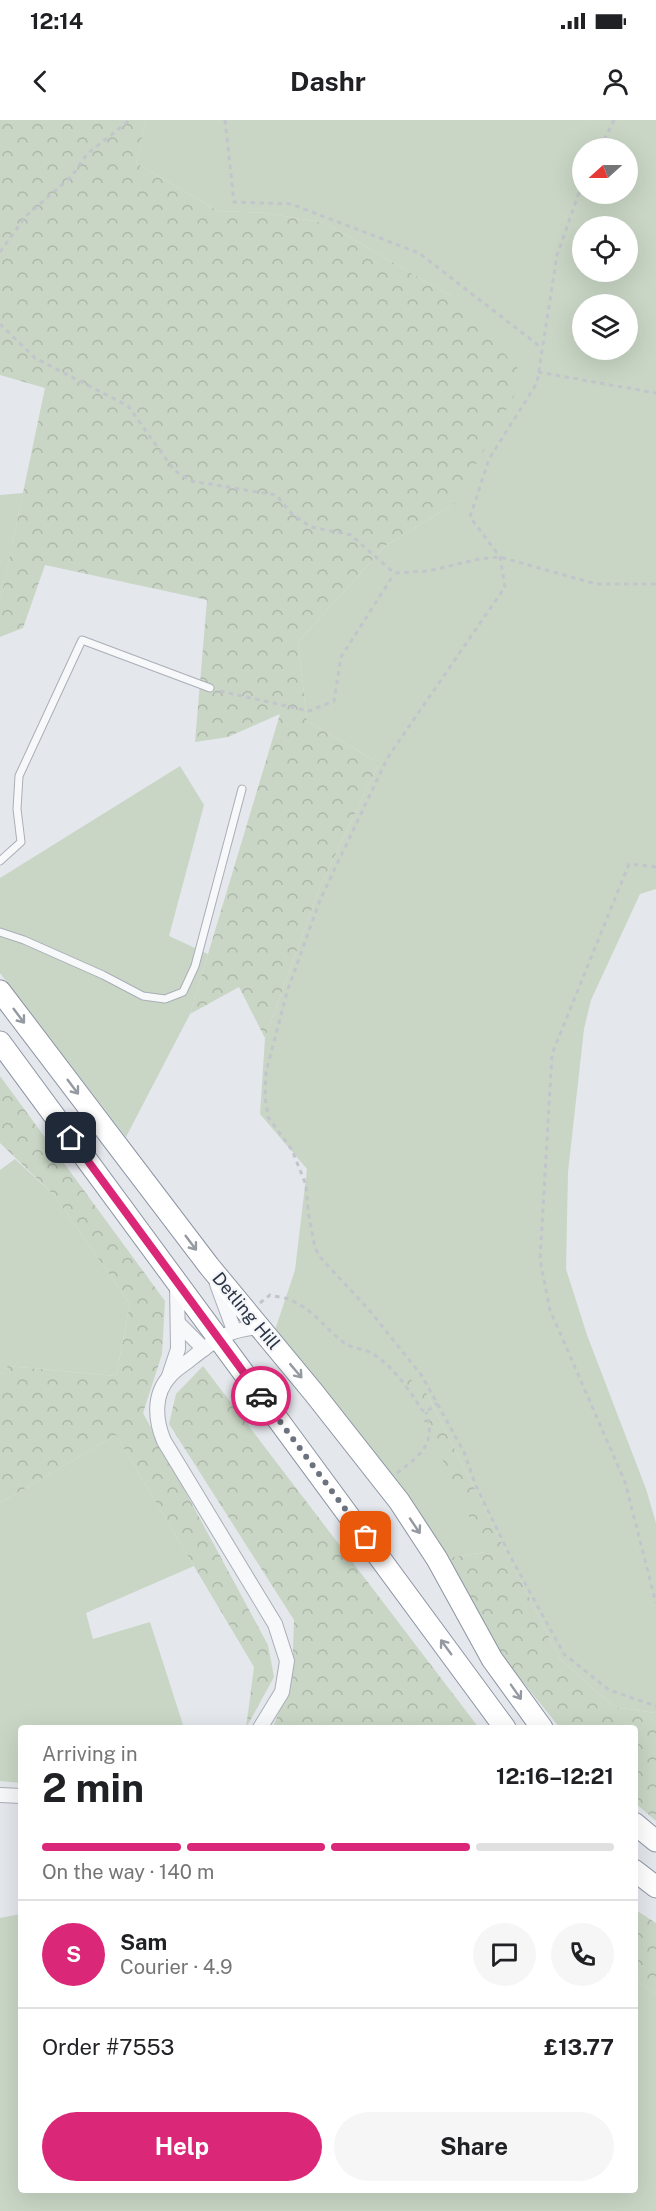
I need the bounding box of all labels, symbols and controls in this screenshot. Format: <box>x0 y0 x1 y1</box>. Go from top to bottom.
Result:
text: 12:14 <box>30 8 83 34</box>
icon: back <box>24 65 57 98</box>
text: Dashr <box>290 65 366 97</box>
icon: person <box>599 65 632 98</box>
north arrow <box>572 138 638 204</box>
map controls <box>572 138 638 360</box>
button: locate <box>572 216 638 282</box>
button: layers <box>572 294 638 360</box>
one-way arrow <box>13 1007 25 1023</box>
one-way arrow <box>67 1079 80 1095</box>
pin <box>45 1112 96 1163</box>
icon: home <box>54 1121 87 1154</box>
one-way arrow <box>185 1234 197 1250</box>
street label: Detling Hill <box>208 1268 285 1353</box>
one-way arrow <box>289 1363 302 1379</box>
courier <box>231 1366 291 1426</box>
icon: car <box>245 1380 278 1413</box>
pin <box>340 1511 391 1562</box>
one-way arrow <box>409 1517 421 1533</box>
icon: bag <box>349 1520 382 1553</box>
one-way arrow <box>440 1639 452 1655</box>
one-way arrow <box>510 1684 522 1700</box>
text: Arriving in <box>42 1742 137 1766</box>
text: 12:16–12:21 <box>496 1763 614 1789</box>
text: 2 min <box>42 1765 144 1811</box>
text: On the way · 140 m <box>42 1860 214 1884</box>
button: chat <box>473 1923 536 1986</box>
button: phone <box>551 1923 614 1986</box>
text: Sam <box>120 1929 167 1955</box>
text: S <box>66 1941 81 1967</box>
text: Courier · 4.9 <box>120 1955 232 1979</box>
text: Order #7553 <box>42 2034 174 2060</box>
text: £13.77 <box>544 2034 614 2060</box>
button: Help <box>42 2112 322 2181</box>
button: Share <box>334 2112 614 2181</box>

